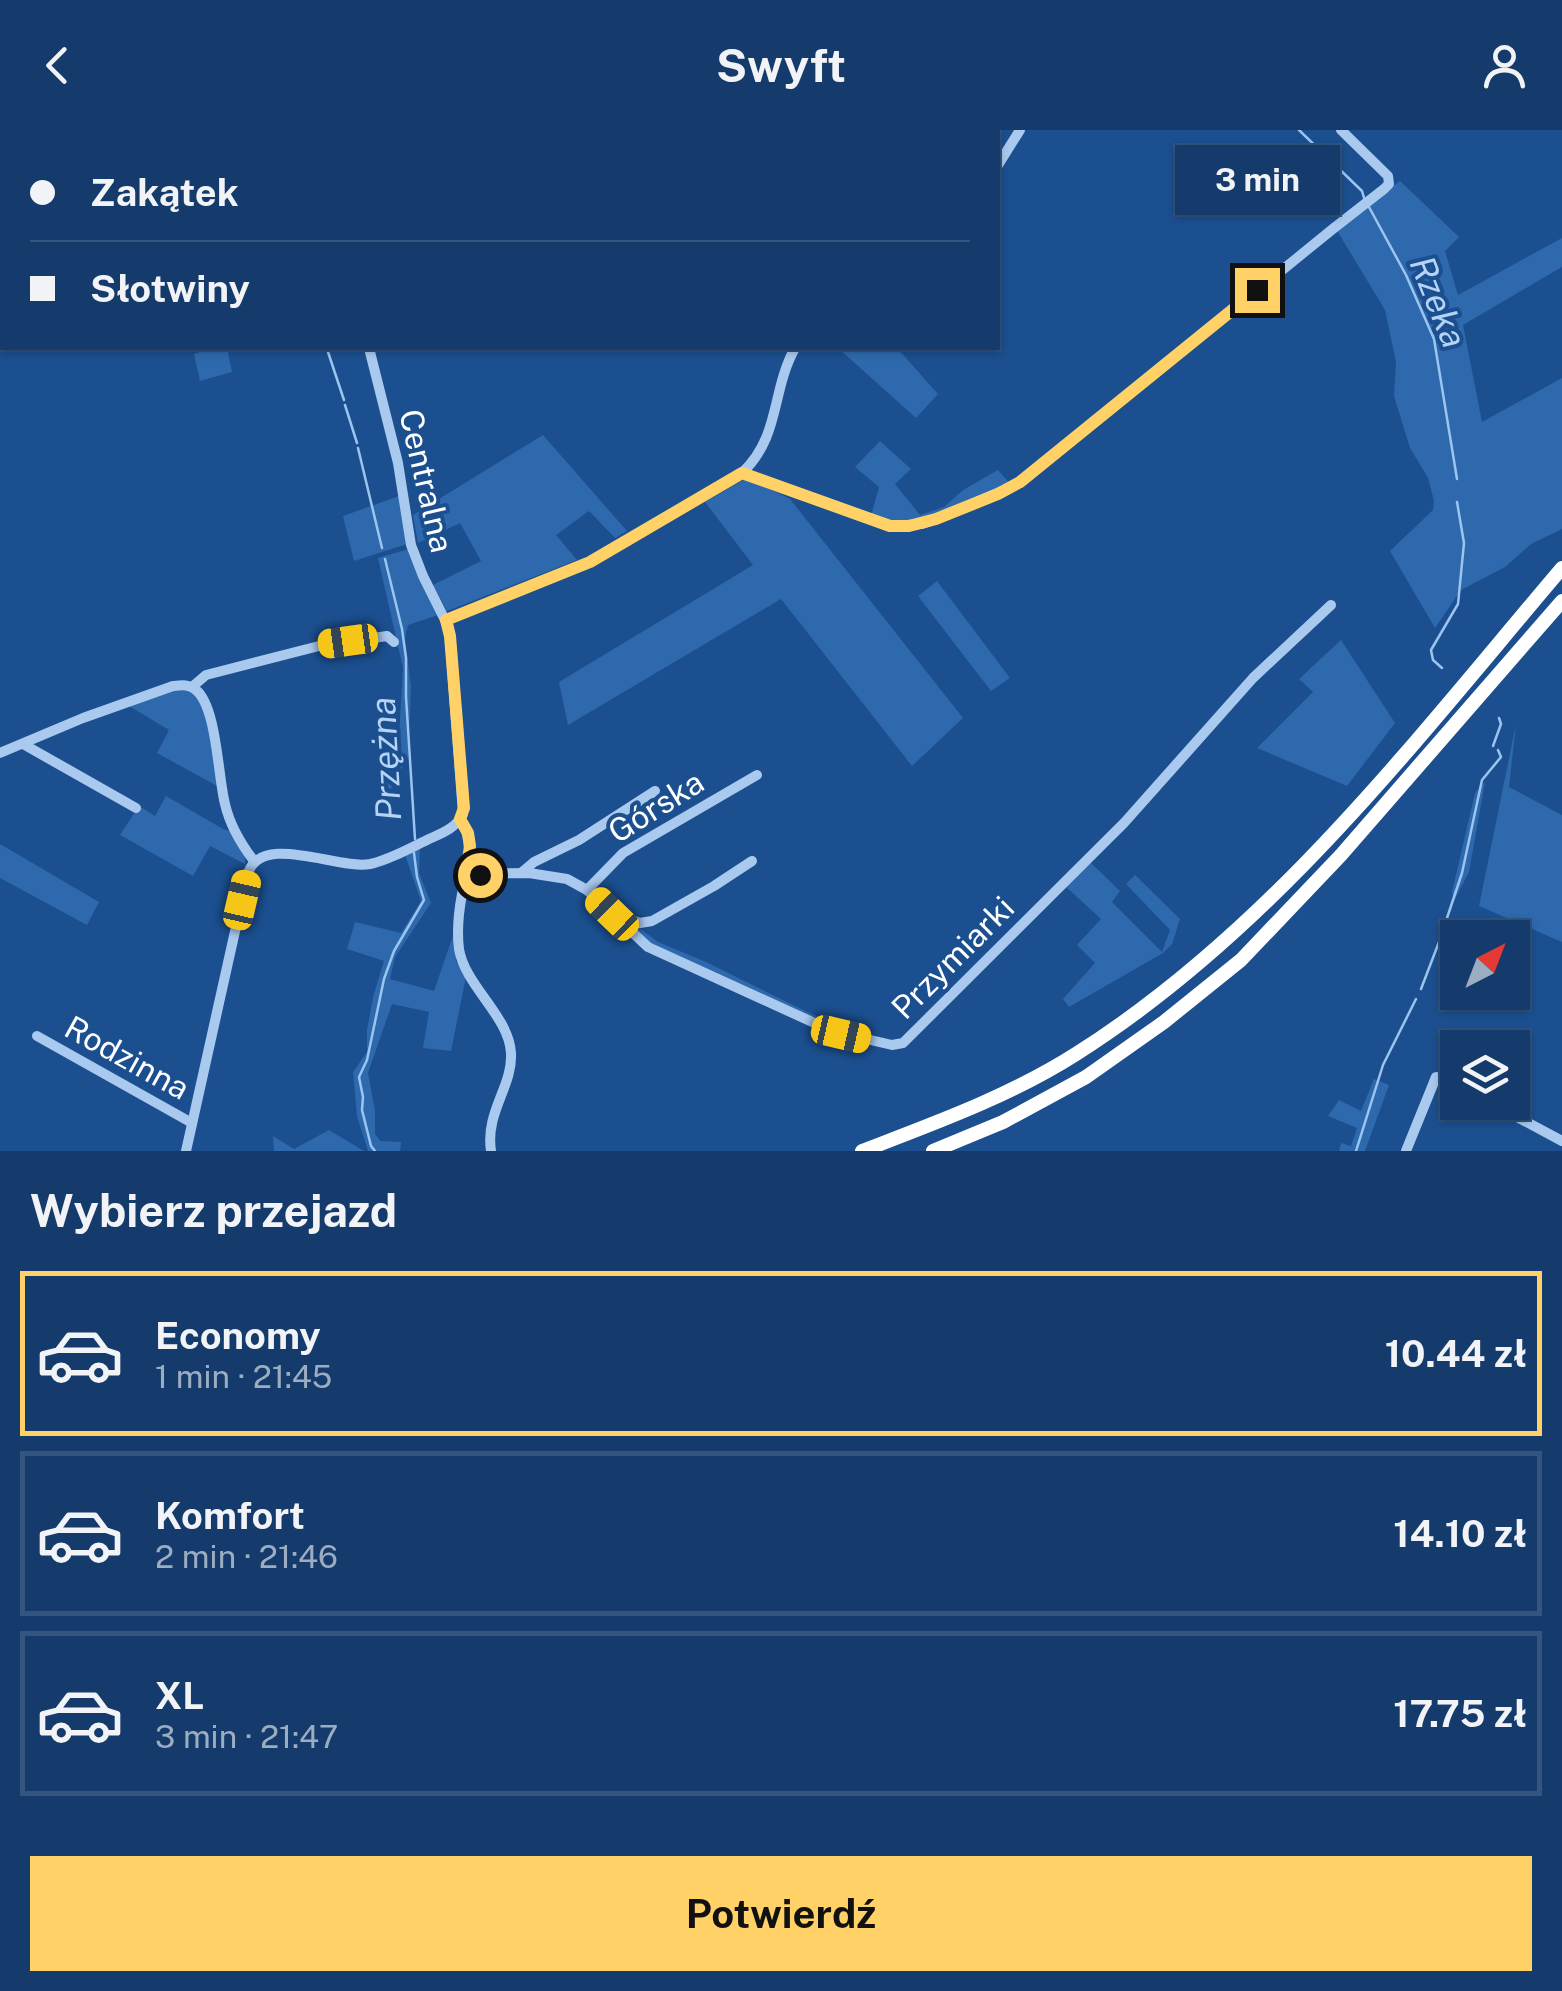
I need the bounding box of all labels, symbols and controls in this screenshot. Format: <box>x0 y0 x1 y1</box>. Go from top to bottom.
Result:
icon: back <box>30 38 85 93</box>
icon: person <box>1477 38 1532 93</box>
text: Swyft <box>716 39 846 92</box>
callout: 3 min <box>1174 145 1340 215</box>
text: 3 min <box>1215 161 1300 198</box>
text: Zakątek <box>90 170 239 215</box>
water label: Rzeka <box>1402 250 1475 353</box>
text: Słotwiny <box>90 266 250 311</box>
route end <box>1235 268 1280 313</box>
street label: Centralna <box>392 406 461 556</box>
car <box>316 622 380 660</box>
water label: Przężna <box>362 696 409 822</box>
street label: Górska <box>601 763 710 850</box>
route start <box>458 853 503 898</box>
car <box>221 867 263 933</box>
car <box>580 882 644 946</box>
street label: Przymiarki <box>884 889 1021 1026</box>
north arrow <box>1440 920 1530 1010</box>
map controls <box>1440 920 1530 1120</box>
street label: Rodzinna <box>59 1008 196 1107</box>
car <box>808 1013 874 1055</box>
button: layers <box>1440 1030 1530 1120</box>
text: Wybierz przejazd <box>30 1184 397 1237</box>
icon: car <box>35 1309 125 1399</box>
text: Economy <box>155 1313 321 1358</box>
text: 10.44 zł <box>1385 1331 1527 1376</box>
text: 1 min · 21:45 <box>155 1358 332 1395</box>
icon: car <box>35 1489 125 1579</box>
text: Komfort <box>155 1493 305 1538</box>
text: 14.10 zł <box>1393 1511 1527 1556</box>
text: 2 min · 21:46 <box>155 1538 338 1575</box>
icon: car <box>35 1669 125 1759</box>
text: XL <box>155 1673 204 1718</box>
text: 17.75 zł <box>1393 1691 1527 1736</box>
text: 3 min · 21:47 <box>155 1718 338 1755</box>
button: Potwierdź <box>30 1856 1532 1971</box>

